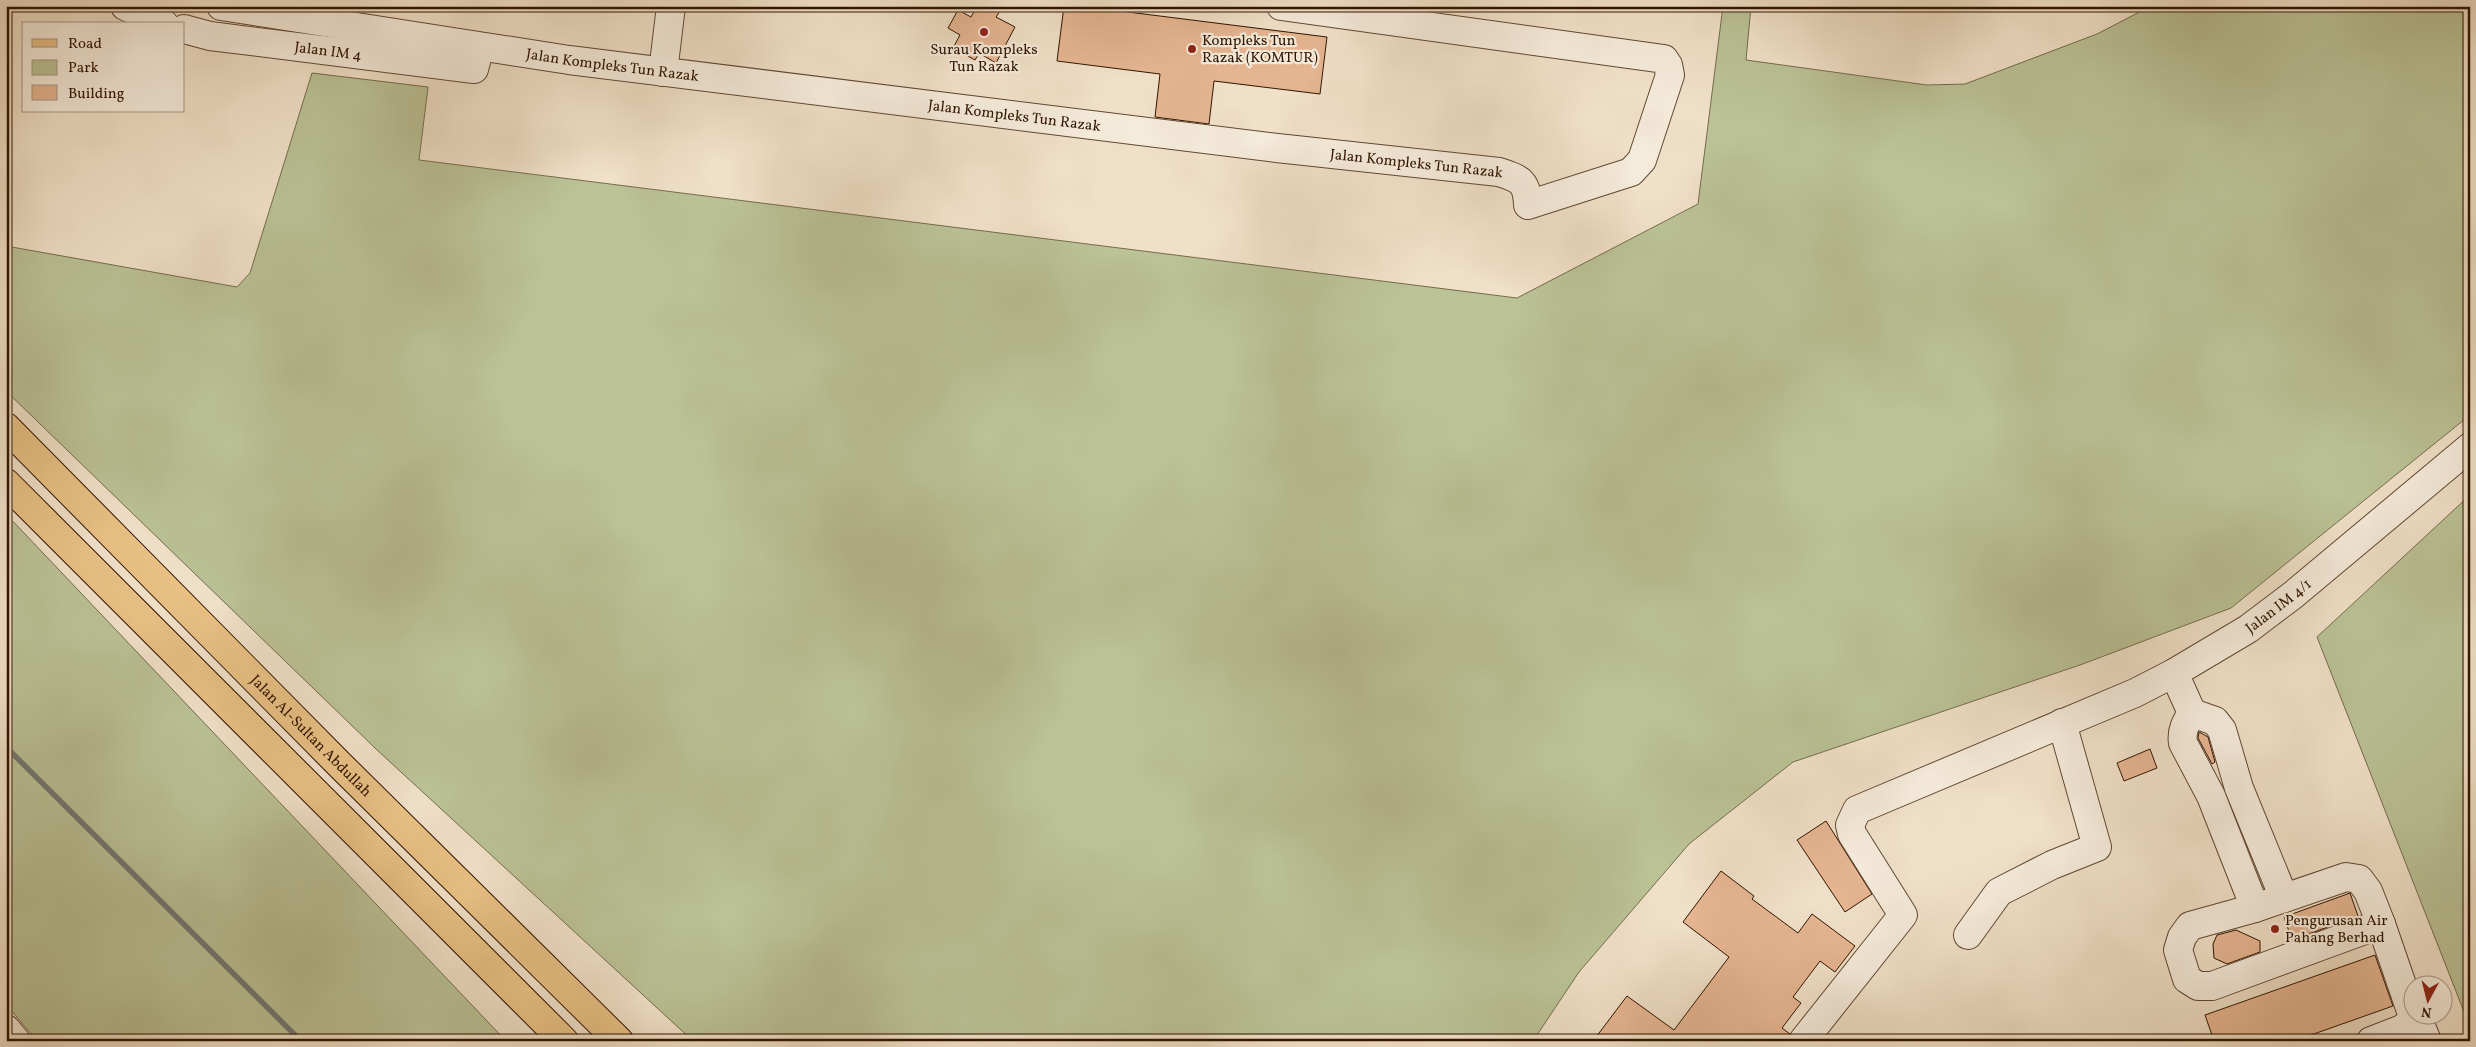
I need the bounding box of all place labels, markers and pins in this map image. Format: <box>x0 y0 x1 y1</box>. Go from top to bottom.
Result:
marker: Surau Kompleks Tun Razak <box>978 26 990 38</box>
place label: Kompleks Tun Razak (KOMTUR) <box>1202 31 1318 69</box>
place label: Surau Kompleks Tun Razak <box>930 40 1038 78</box>
marker: Kompleks Tun Razak (KOMTUR) <box>1186 43 1198 55</box>
place label: Pengurusan Air Pahang Berhad <box>2285 911 2388 949</box>
marker: Pengurusan Air Pahang Berhad <box>2269 923 2281 935</box>

